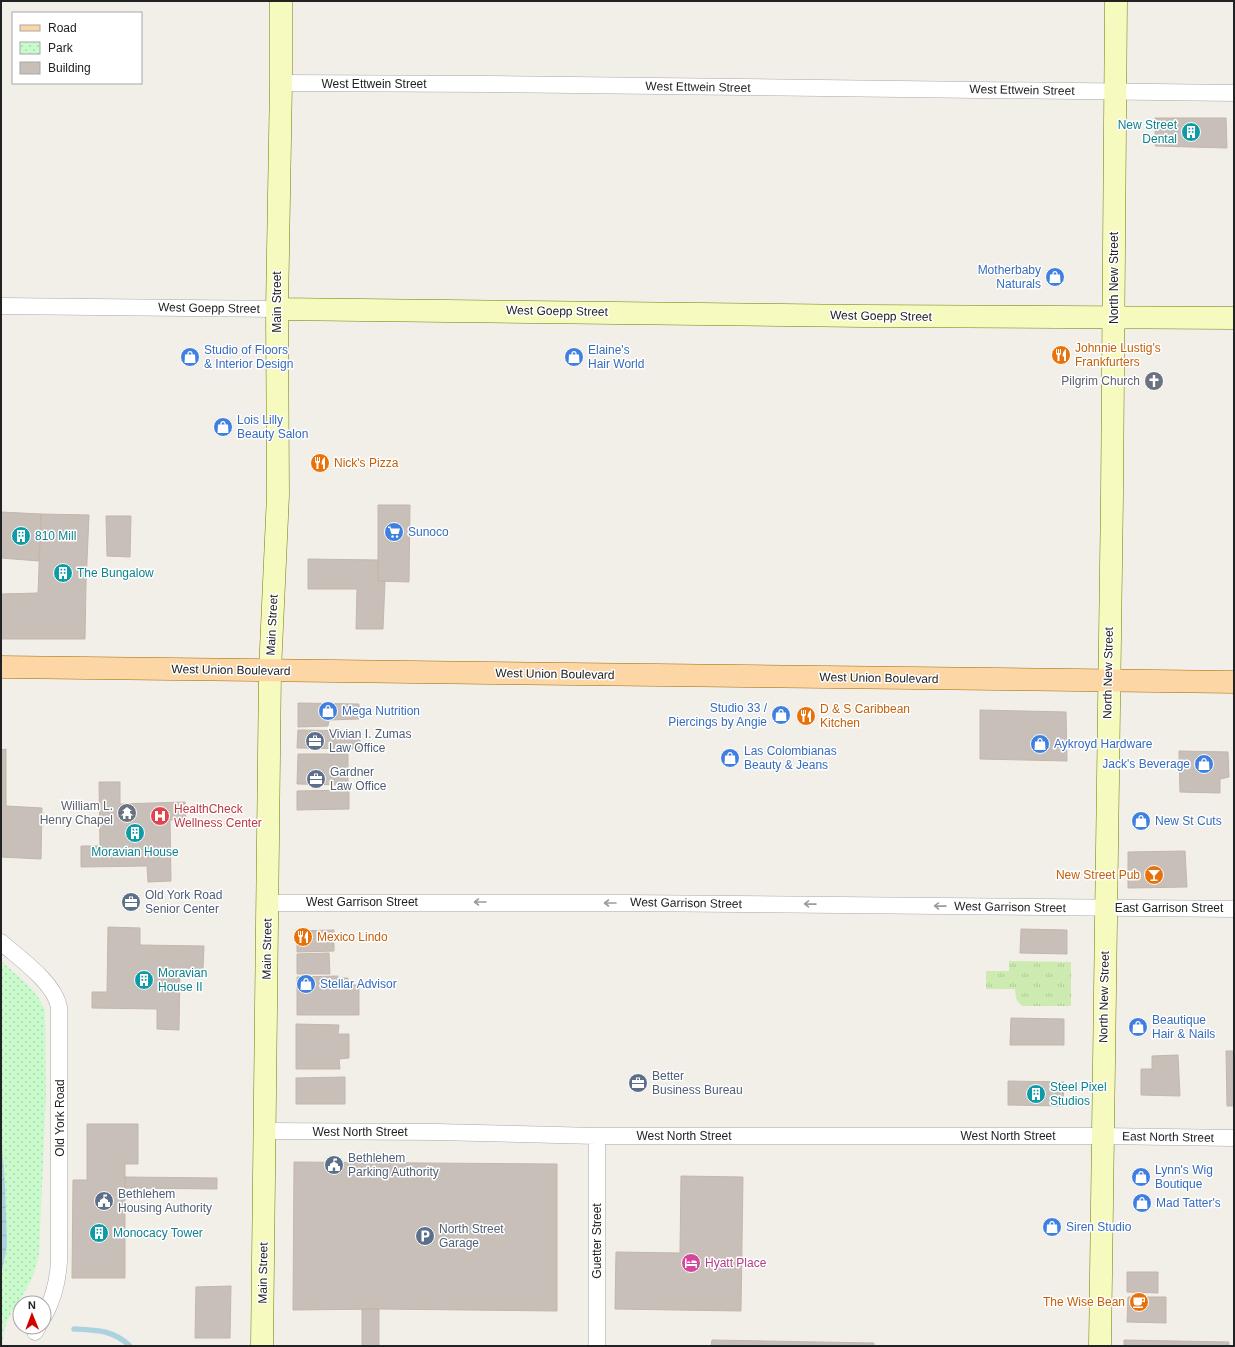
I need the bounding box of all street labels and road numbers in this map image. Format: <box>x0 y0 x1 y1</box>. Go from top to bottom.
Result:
street label: West Ettwein Street <box>321 77 427 91</box>
street label: West Ettwein Street <box>645 79 751 95</box>
street label: West Ettwein Street <box>969 82 1075 98</box>
street label: North New Street <box>1107 231 1121 324</box>
street label: Main Street <box>270 271 284 333</box>
street label: West Goepp Street <box>158 300 261 316</box>
street label: West Goepp Street <box>506 303 609 319</box>
street label: West Goepp Street <box>830 308 933 324</box>
street label: Main Street <box>263 593 281 656</box>
street label: North New Street <box>1100 626 1116 719</box>
street label: West Union Boulevard <box>171 662 291 678</box>
street label: West Union Boulevard <box>495 666 615 682</box>
street label: West Union Boulevard <box>819 670 939 686</box>
street label: West Garrison Street <box>306 895 419 909</box>
street label: West Garrison Street <box>630 895 743 911</box>
street label: West Garrison Street <box>954 899 1067 915</box>
street label: East Garrison Street <box>1115 901 1224 915</box>
street label: Main Street <box>259 918 275 980</box>
street label: North New Street <box>1096 950 1112 1043</box>
street label: Old York Road <box>53 1079 67 1157</box>
street label: West North Street <box>312 1125 408 1139</box>
street label: West North Street <box>636 1129 732 1143</box>
street label: West North Street <box>960 1129 1056 1143</box>
street label: East North Street <box>1122 1129 1215 1145</box>
street label: Guetter Street <box>590 1203 604 1279</box>
street label: Main Street <box>255 1242 271 1304</box>

